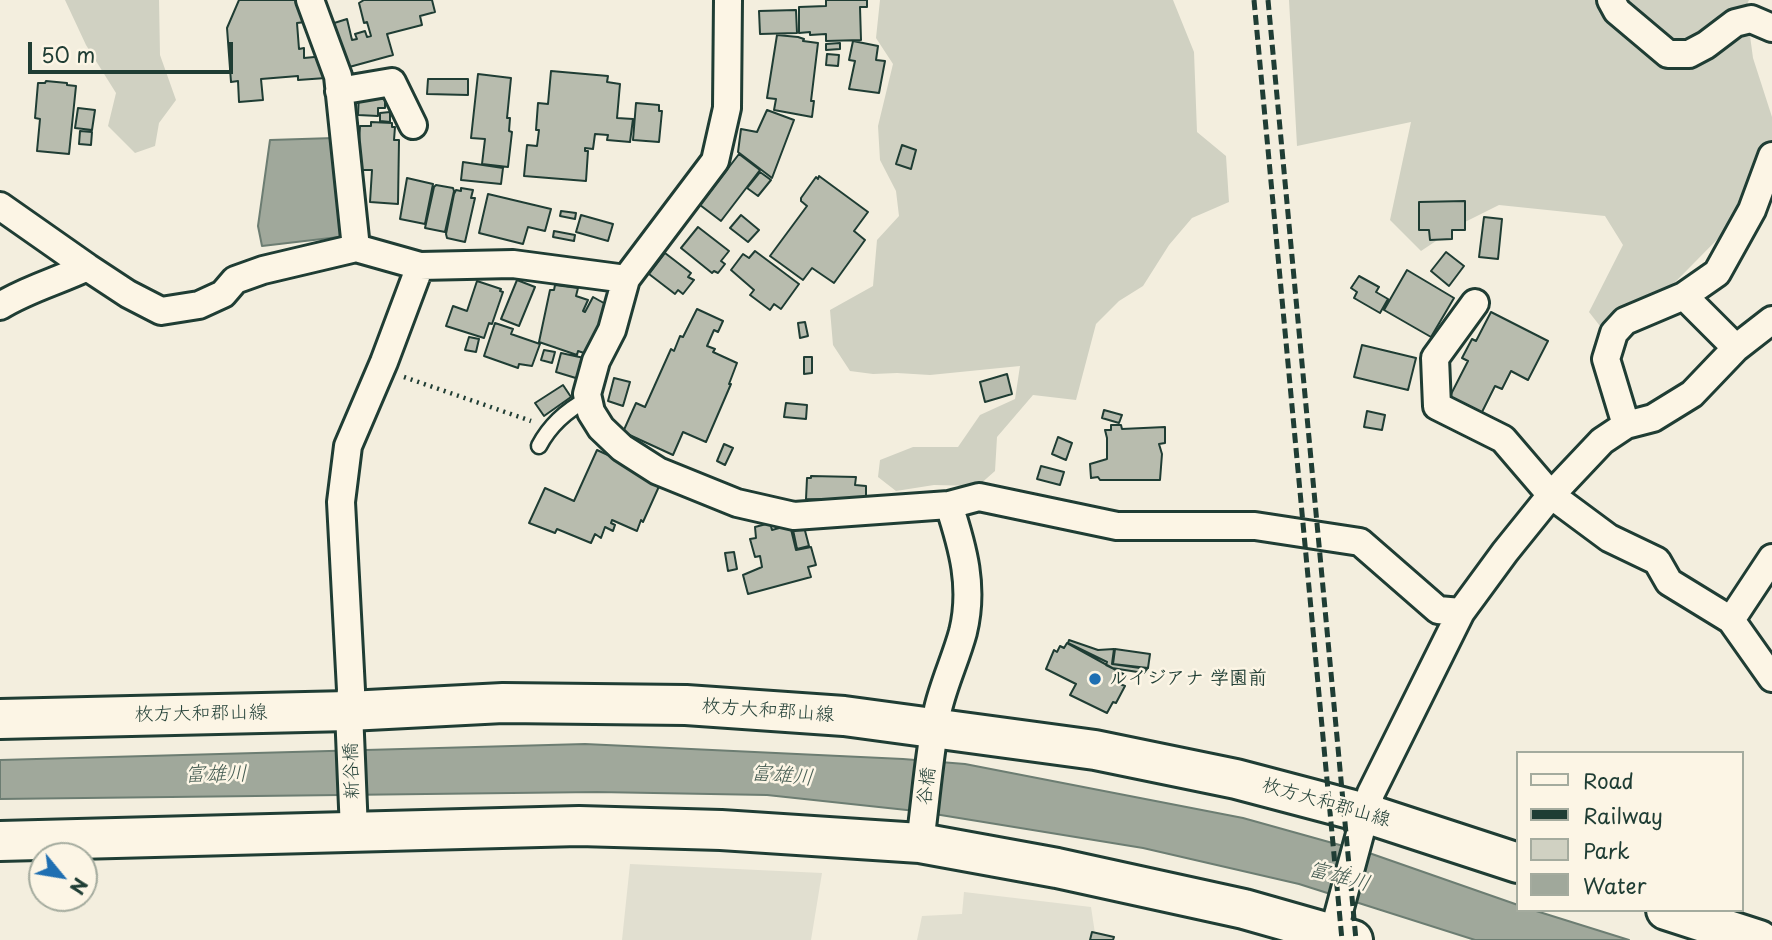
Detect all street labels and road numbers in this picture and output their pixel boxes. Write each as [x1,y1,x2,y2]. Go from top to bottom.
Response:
street label: 枚方大和郡山線 [701,695,835,727]
street label: 枚方大和郡山線 [134,701,268,727]
street label: 新谷橋 [340,742,364,800]
street label: 谷橋 [913,766,941,806]
street label: 枚方大和郡山線 [1259,774,1393,832]

